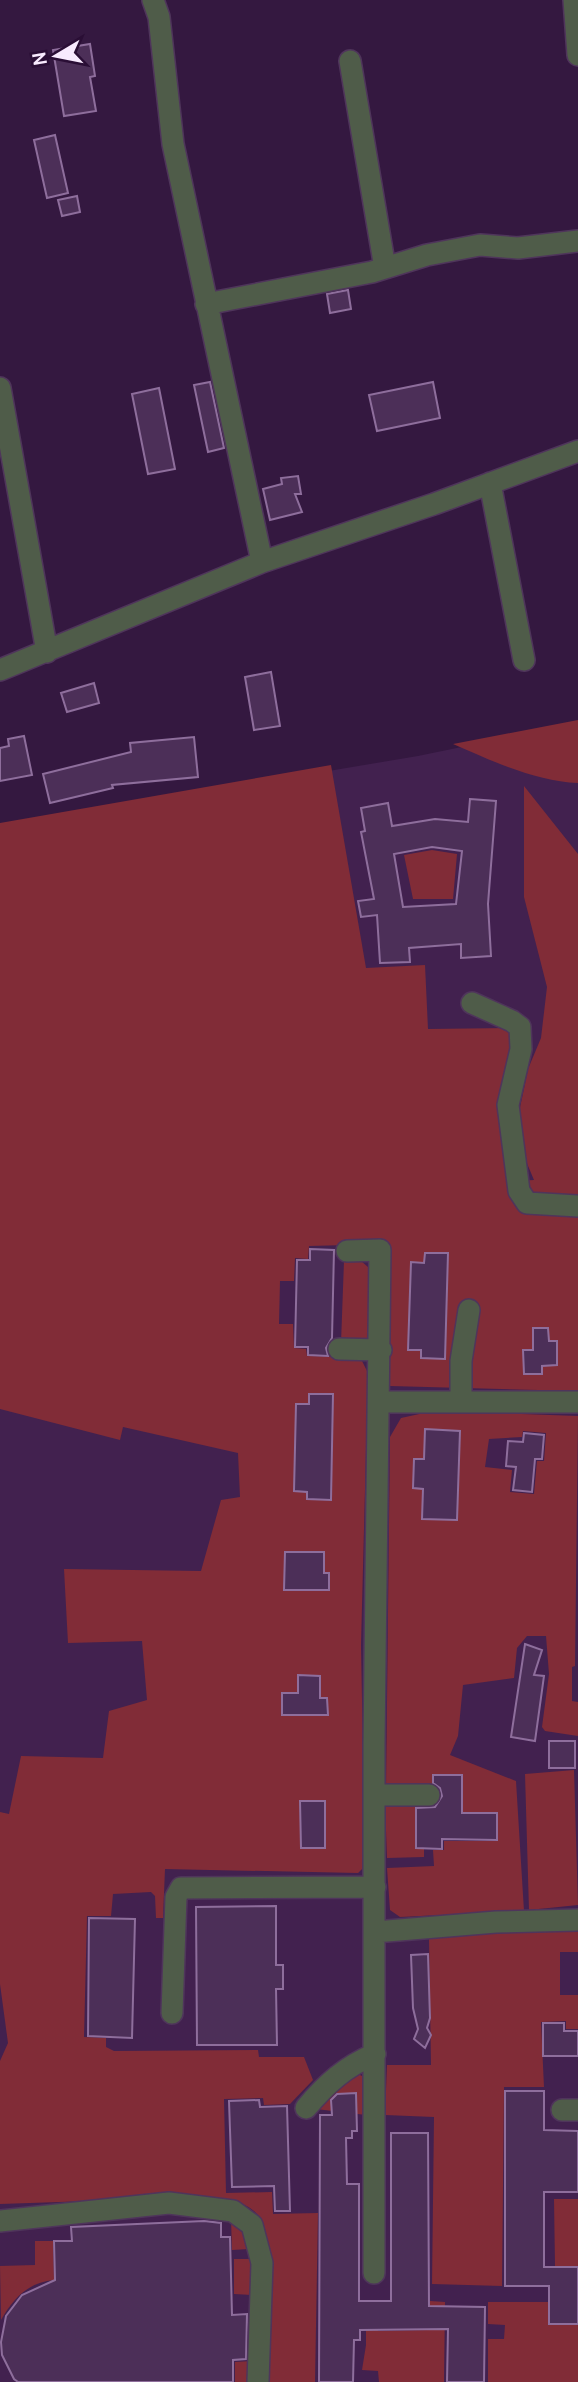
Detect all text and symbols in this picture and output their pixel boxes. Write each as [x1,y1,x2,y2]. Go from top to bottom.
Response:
north arrow [21,21,91,91]
text: N [27,50,52,67]

